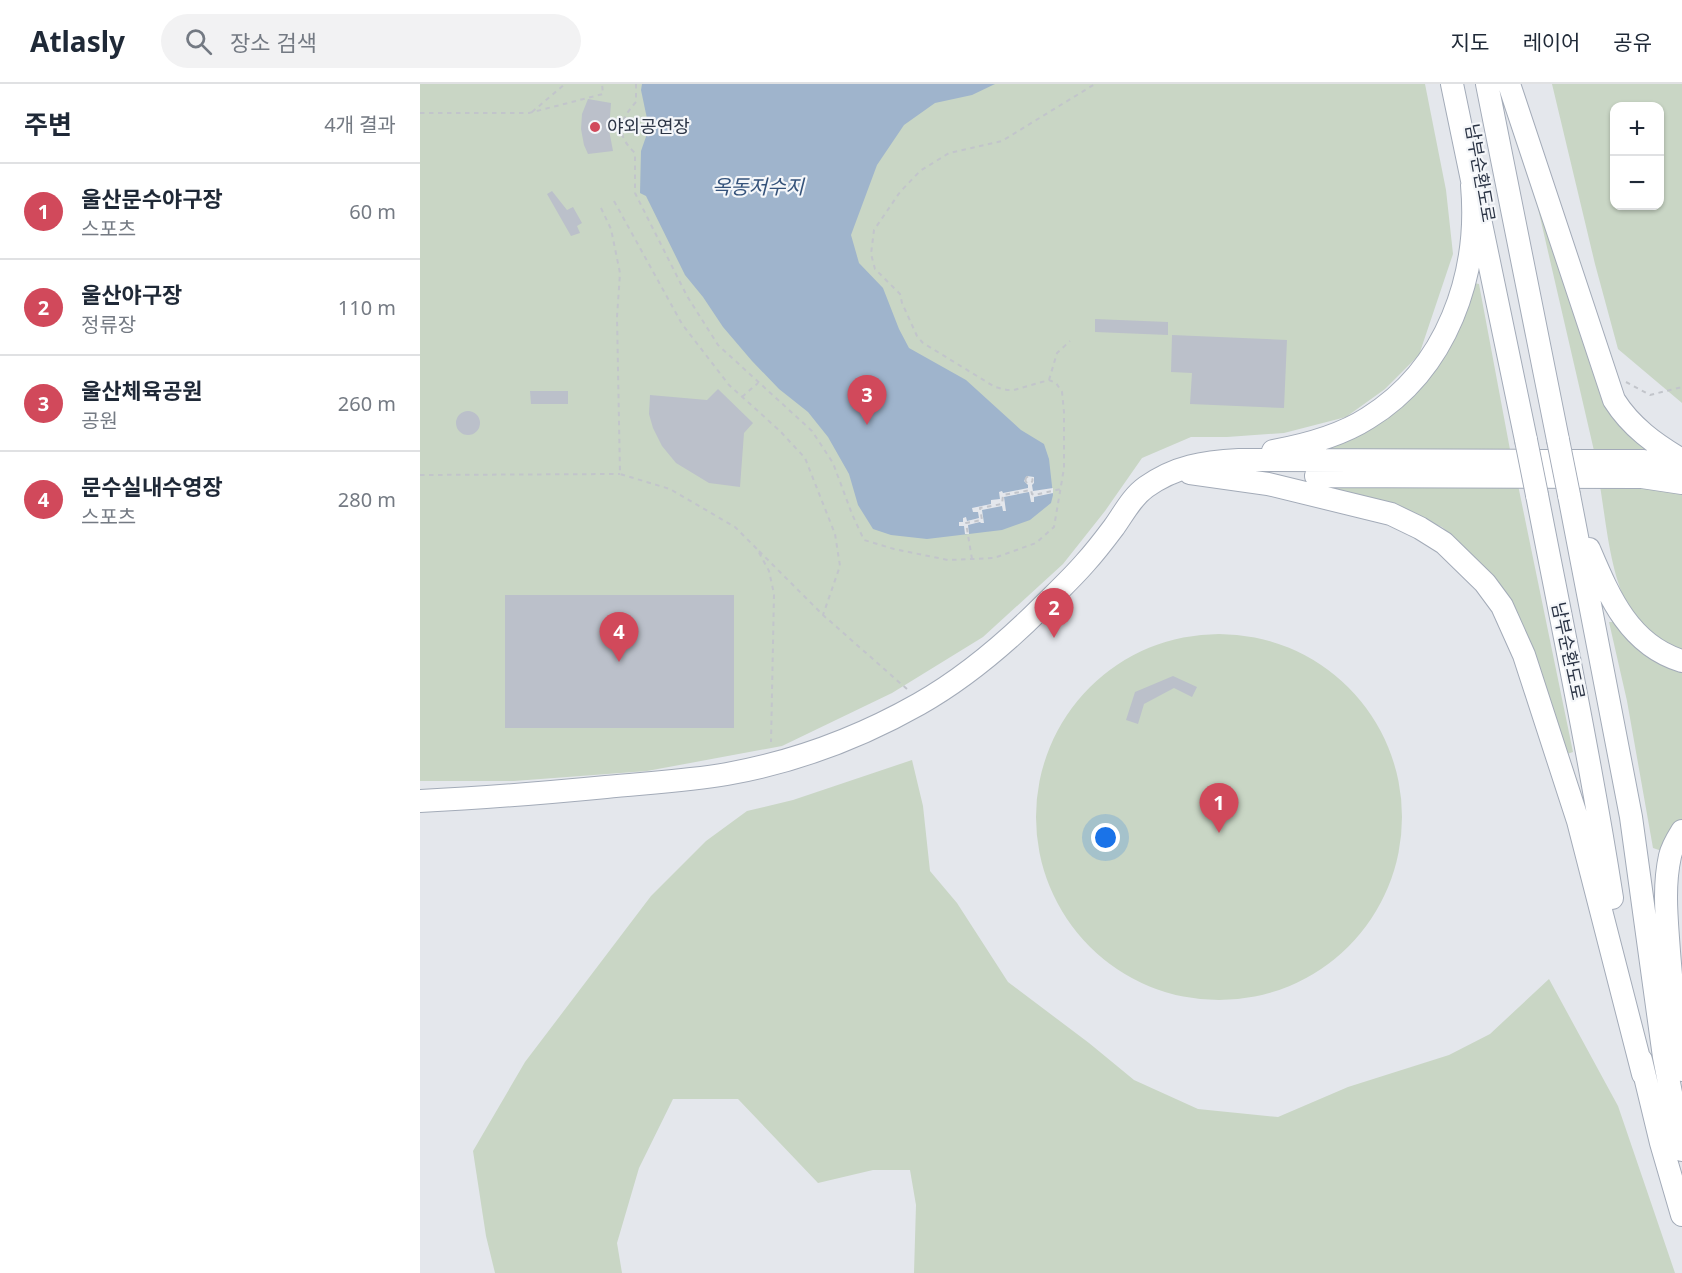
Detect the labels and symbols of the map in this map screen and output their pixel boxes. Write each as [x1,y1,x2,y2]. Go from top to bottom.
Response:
place label: 야외공연장 [607,114,690,138]
marker: 야외공연장 [588,120,602,134]
street label: 남부순환도로 [1461,122,1501,224]
water label: 옥동저수지 [712,173,806,200]
pin: 3 [848,376,886,425]
pin: 2 [1034,588,1074,638]
street label: 남부순환도로 [1547,600,1591,702]
pin: 4 [600,612,638,662]
pin: 1 [1200,784,1238,833]
your location [1091,823,1120,852]

